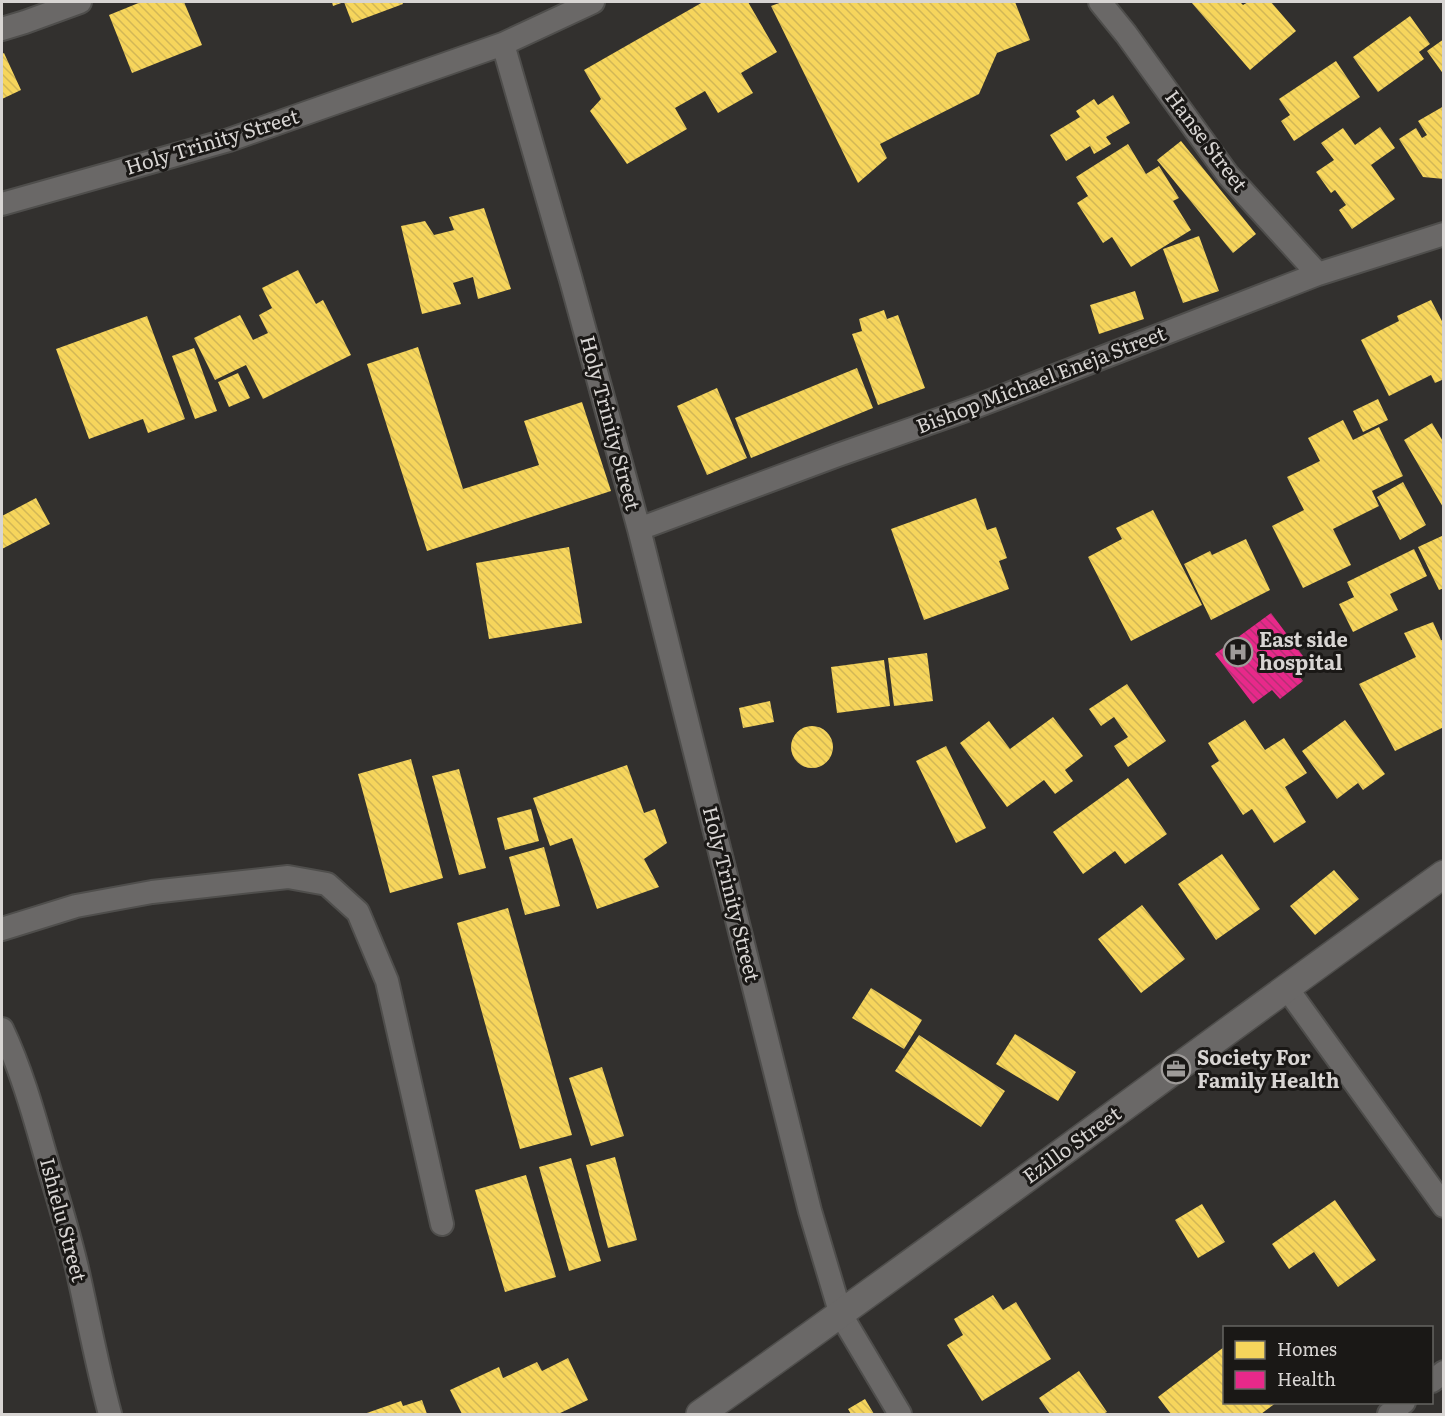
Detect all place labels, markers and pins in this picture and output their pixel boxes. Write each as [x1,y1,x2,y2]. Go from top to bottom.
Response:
place label: East side hospital [1259,623,1348,676]
hospital icon: East side hospital [1222,636,1254,668]
place label: Society For Family Health [1197,1041,1340,1094]
office icon: Society For Family Health [1160,1053,1192,1085]

